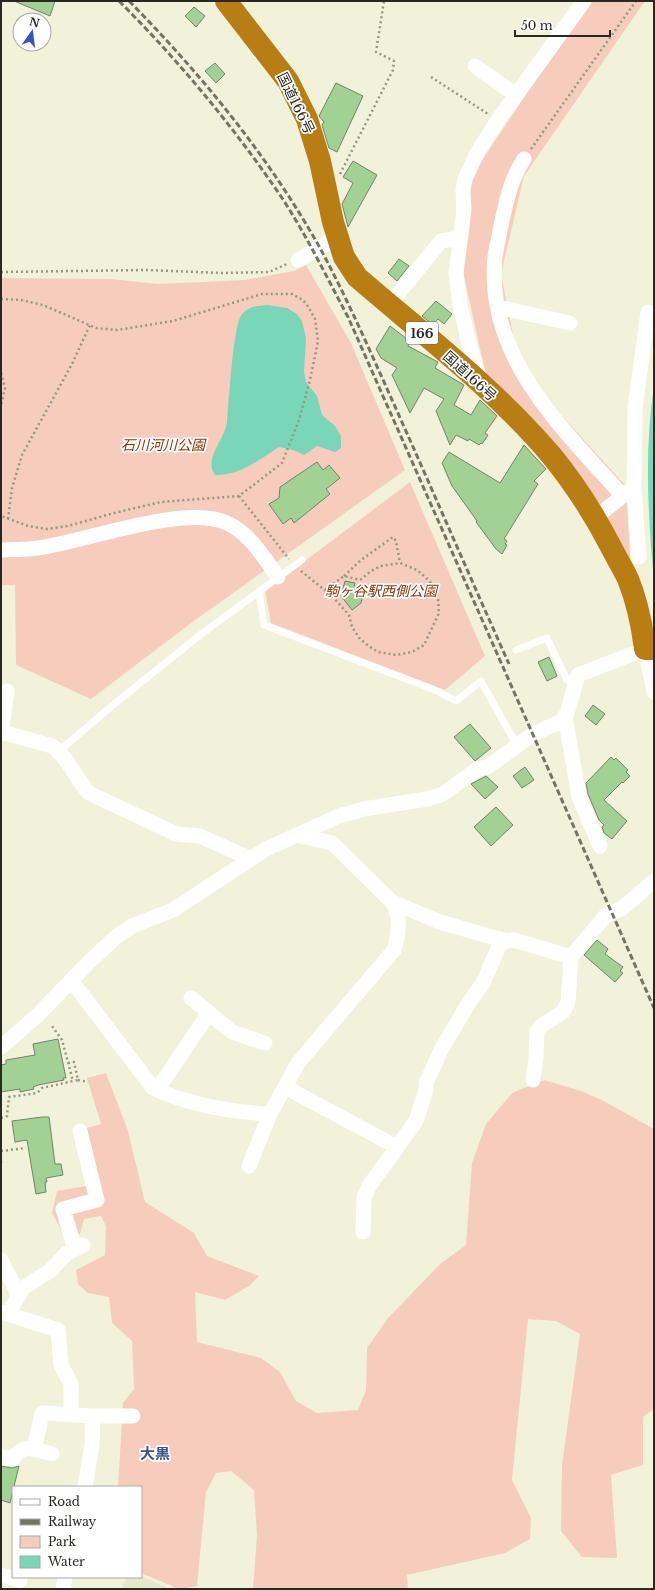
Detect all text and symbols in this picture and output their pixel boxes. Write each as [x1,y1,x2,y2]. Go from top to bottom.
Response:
north arrow [12,12,52,52]
scale bar [515,12,610,38]
text: N [28,14,42,30]
text: 50 m [521,18,553,33]
street label: 国道166号 [273,69,319,137]
road number: 166 [406,322,438,344]
street label: 国道166号 [439,347,501,405]
park label: 石川河川公園 [121,436,207,454]
park label: 駒ヶ谷駅西側公園 [325,582,439,600]
district label: 大黒 [140,1444,170,1463]
legend [12,1486,142,1578]
text: Road [48,1494,80,1509]
text: Railway [48,1514,97,1529]
text: Park [48,1534,76,1549]
text: Water [47,1554,85,1569]

